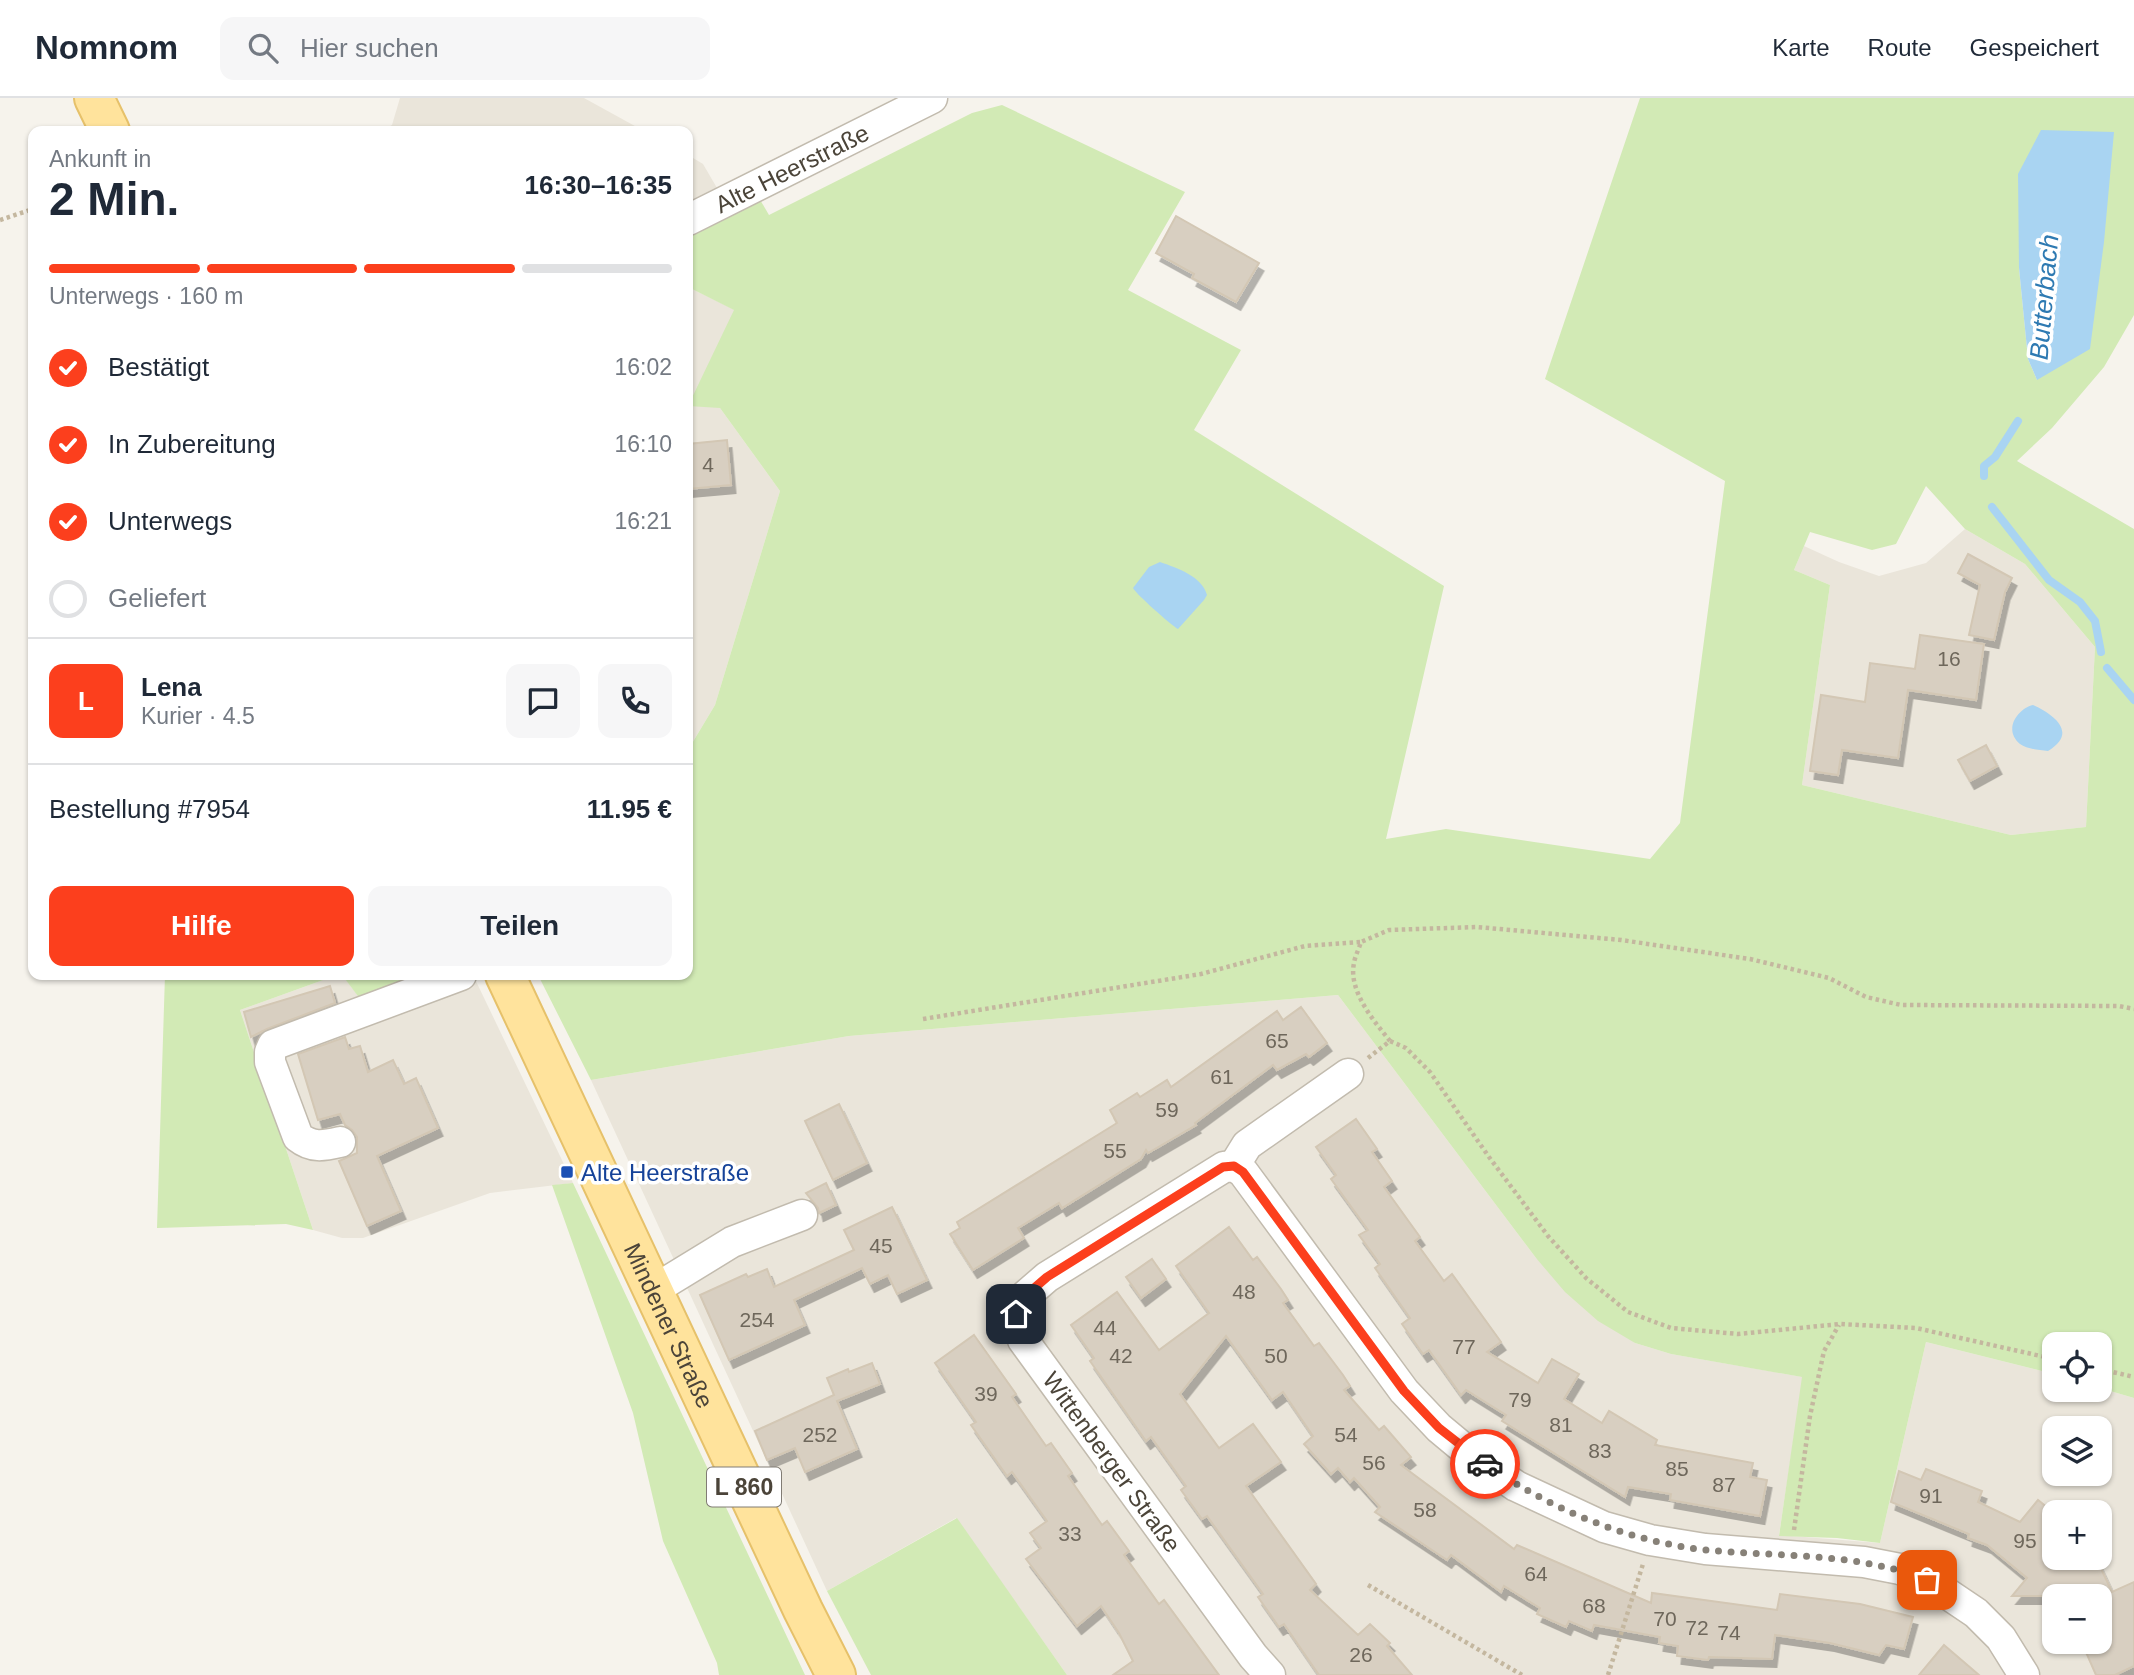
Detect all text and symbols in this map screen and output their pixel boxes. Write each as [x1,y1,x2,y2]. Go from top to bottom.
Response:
search box [220,17,710,80]
text: Nomnom [35,29,178,66]
icon: search [244,29,282,67]
text: Hier suchen [300,33,439,63]
text: Karte [1772,34,1830,61]
text: Route [1868,34,1932,61]
text: Gespeichert [1970,34,2099,61]
street label: Alte Heerstraße [711,118,873,218]
text: Ankunft in [49,146,151,172]
text: 16:30–16:35 [525,170,672,200]
text: 2 Min. [49,173,179,225]
water label: Butterbach [2024,233,2064,361]
text: Unterwegs · 160 m [49,283,243,309]
icon: check [49,349,87,387]
text: Bestätigt [108,352,209,382]
text: 16:02 [614,354,672,380]
icon: check [49,426,87,464]
text: In Zubereitung [108,429,276,459]
text: 16:10 [614,431,672,457]
house number: 4 [702,453,714,476]
icon: check [49,503,87,541]
text: Unterwegs [108,506,232,536]
text: 16:21 [614,508,672,534]
text: Geliefert [108,583,206,613]
house number: 16 [1937,647,1961,670]
button: chat [506,664,580,738]
button: phone [598,664,672,738]
text: Lena [141,672,202,702]
text: L [78,686,94,716]
text: Kurier · 4.5 [141,703,255,729]
text: Bestellung #7954 [49,794,250,824]
text: 11.95 € [587,794,672,824]
button: Hilfe [49,886,354,966]
button: Teilen [368,886,672,966]
house number: 65 [1265,1029,1289,1052]
house number: 61 [1210,1065,1234,1088]
house number: 59 [1155,1098,1179,1121]
house number: 55 [1103,1139,1127,1162]
place label: Alte Heerstraße [581,1159,749,1186]
marker: Alte Heerstraße [559,1164,575,1180]
house number: 45 [869,1234,893,1257]
street label: Mindener Straße [619,1239,720,1412]
house number: 48 [1232,1280,1256,1303]
pin [986,1284,1046,1344]
icon: home [997,1295,1035,1333]
house number: 254 [739,1308,775,1331]
house number: 44 [1093,1316,1117,1339]
map controls [2042,1332,2112,1654]
button: locate [2042,1332,2112,1402]
house number: 77 [1452,1335,1476,1358]
house number: 42 [1109,1344,1133,1367]
house number: 50 [1264,1344,1288,1367]
street label: Wittenberger Straße [1038,1367,1186,1557]
house number: 39 [974,1382,998,1405]
house number: 79 [1508,1388,1532,1411]
house number: 81 [1549,1413,1573,1436]
button: layers [2042,1416,2112,1486]
house number: 252 [802,1423,838,1446]
house number: 54 [1334,1423,1358,1446]
courier [1450,1429,1520,1499]
house number: 83 [1588,1439,1612,1462]
icon: car [1466,1445,1504,1483]
house number: 56 [1362,1451,1386,1474]
house number: 85 [1665,1457,1689,1480]
road number: L 860 [707,1468,781,1506]
house number: 87 [1712,1473,1736,1496]
house number: 91 [1919,1484,1943,1507]
house number: 58 [1413,1498,1437,1521]
button: + [2042,1500,2112,1570]
house number: 33 [1058,1522,1082,1545]
house number: 95 [2013,1529,2037,1552]
pin [1897,1550,1957,1610]
icon: bag [1908,1561,1946,1599]
house number: 64 [1524,1562,1548,1585]
button: − [2042,1584,2112,1654]
house number: 68 [1582,1594,1606,1617]
house number: 70 [1653,1607,1677,1630]
house number: 72 [1685,1616,1709,1639]
house number: 74 [1717,1621,1741,1644]
house number: 26 [1349,1643,1373,1666]

